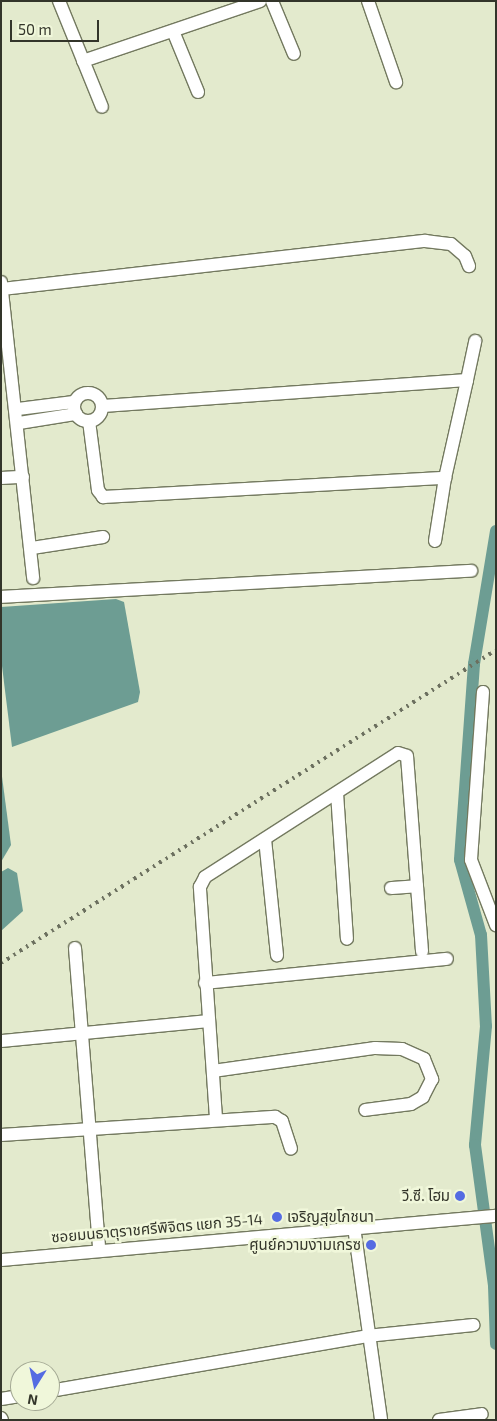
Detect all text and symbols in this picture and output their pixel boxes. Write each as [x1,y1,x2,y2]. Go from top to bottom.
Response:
scale bar [12,10,101,42]
text: 50 m [18,20,52,38]
place label: วี.ซี. โฮม [402,1187,450,1205]
marker: วี.ซี. โฮม [454,1190,466,1202]
place label: เจริญสุขโภชนา [287,1208,374,1226]
street label: ซอยมนธาตุราชศรีพิจิตร แยก 35-14 [51,1210,263,1246]
marker: เจริญสุขโภชนา [271,1211,283,1223]
place label: ศูนย์ความงามเกรซ [249,1236,361,1254]
marker: ศูนย์ความงามเกรซ [365,1239,377,1251]
north arrow [10,1361,60,1411]
text: N [26,1391,39,1410]

